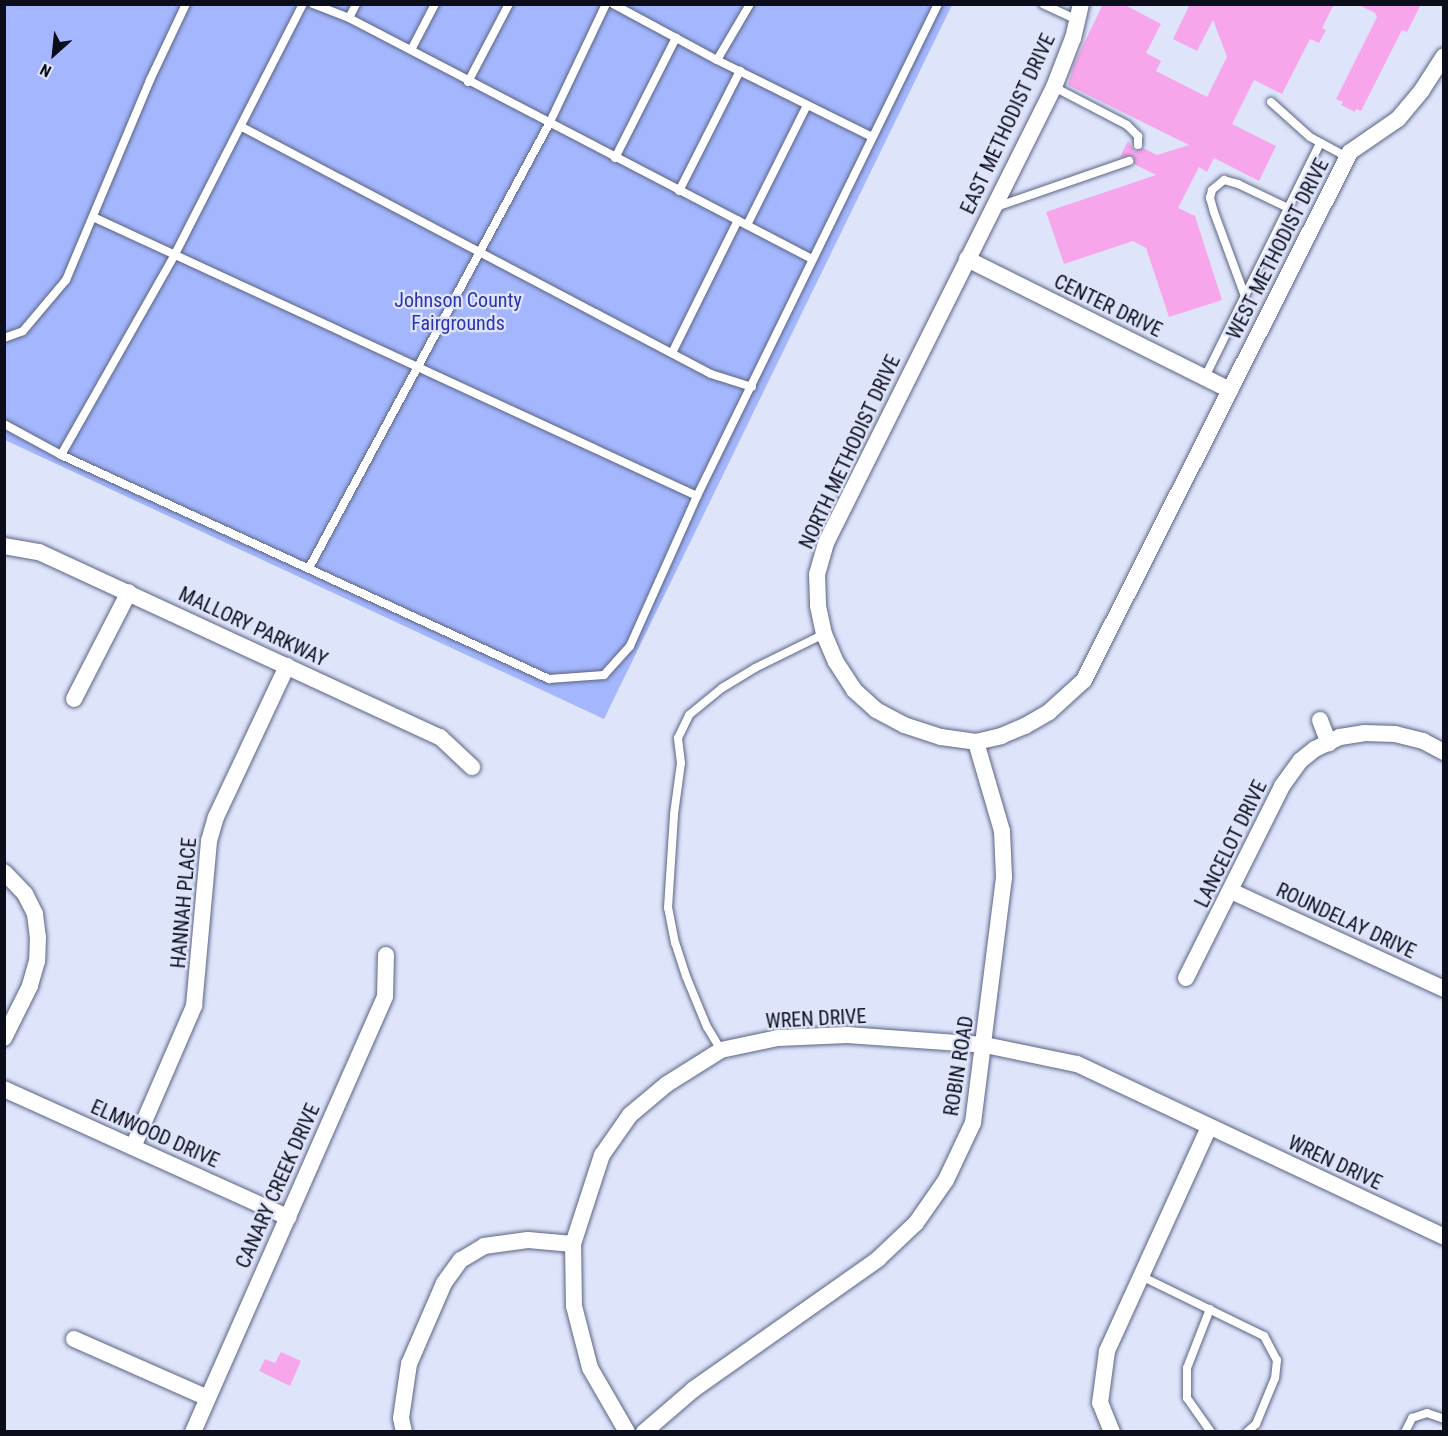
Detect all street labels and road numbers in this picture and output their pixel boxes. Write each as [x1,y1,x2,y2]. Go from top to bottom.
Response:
street label: EAST METHODIST DRIVE [956,30,1060,218]
street label: WEST METHODIST DRIVE [1222,154,1334,344]
street label: CENTER DRIVE [1050,270,1166,342]
street label: NORTH METHODIST DRIVE [794,351,906,553]
street label: MALLORY PARKWAY [175,582,331,672]
street label: LANCELOT DRIVE [1190,776,1272,912]
street label: HANNAH PLACE [166,837,202,969]
street label: ROUNDELAY DRIVE [1272,878,1420,964]
street label: WREN DRIVE [765,1004,867,1034]
street label: ROBIN ROAD [939,1014,979,1118]
street label: ELMWOOD DRIVE [87,1095,223,1173]
street label: CANARY CREEK DRIVE [231,1100,325,1272]
street label: WREN DRIVE [1284,1131,1386,1195]

